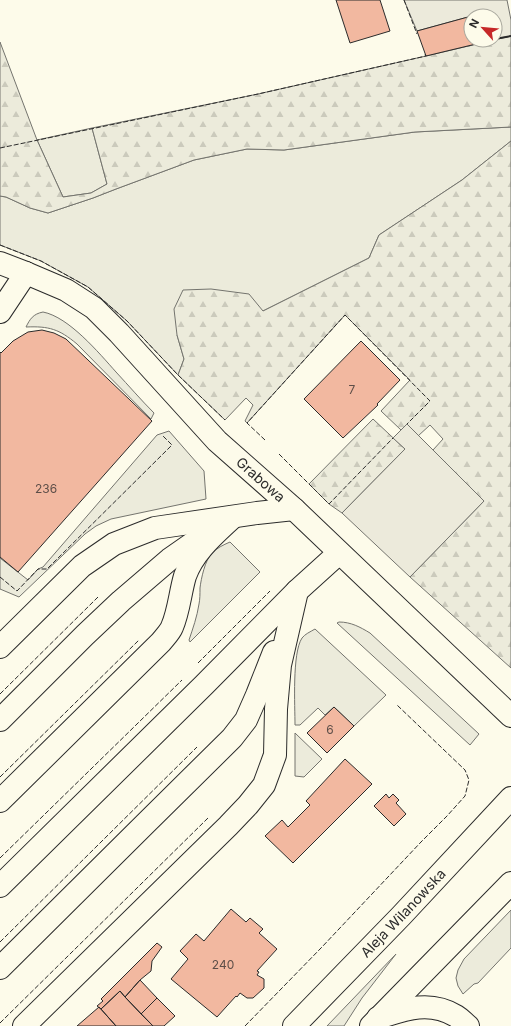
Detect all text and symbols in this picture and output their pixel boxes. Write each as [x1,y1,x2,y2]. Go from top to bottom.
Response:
north arrow [463,8,503,48]
text: N [466,17,482,30]
house number: 7 [349,382,356,397]
street label: Grabowa [233,453,289,505]
house number: 236 [35,481,57,496]
house number: 6 [326,722,334,737]
street label: Aleja Wilanowska [357,865,449,961]
house number: 240 [212,957,234,972]

